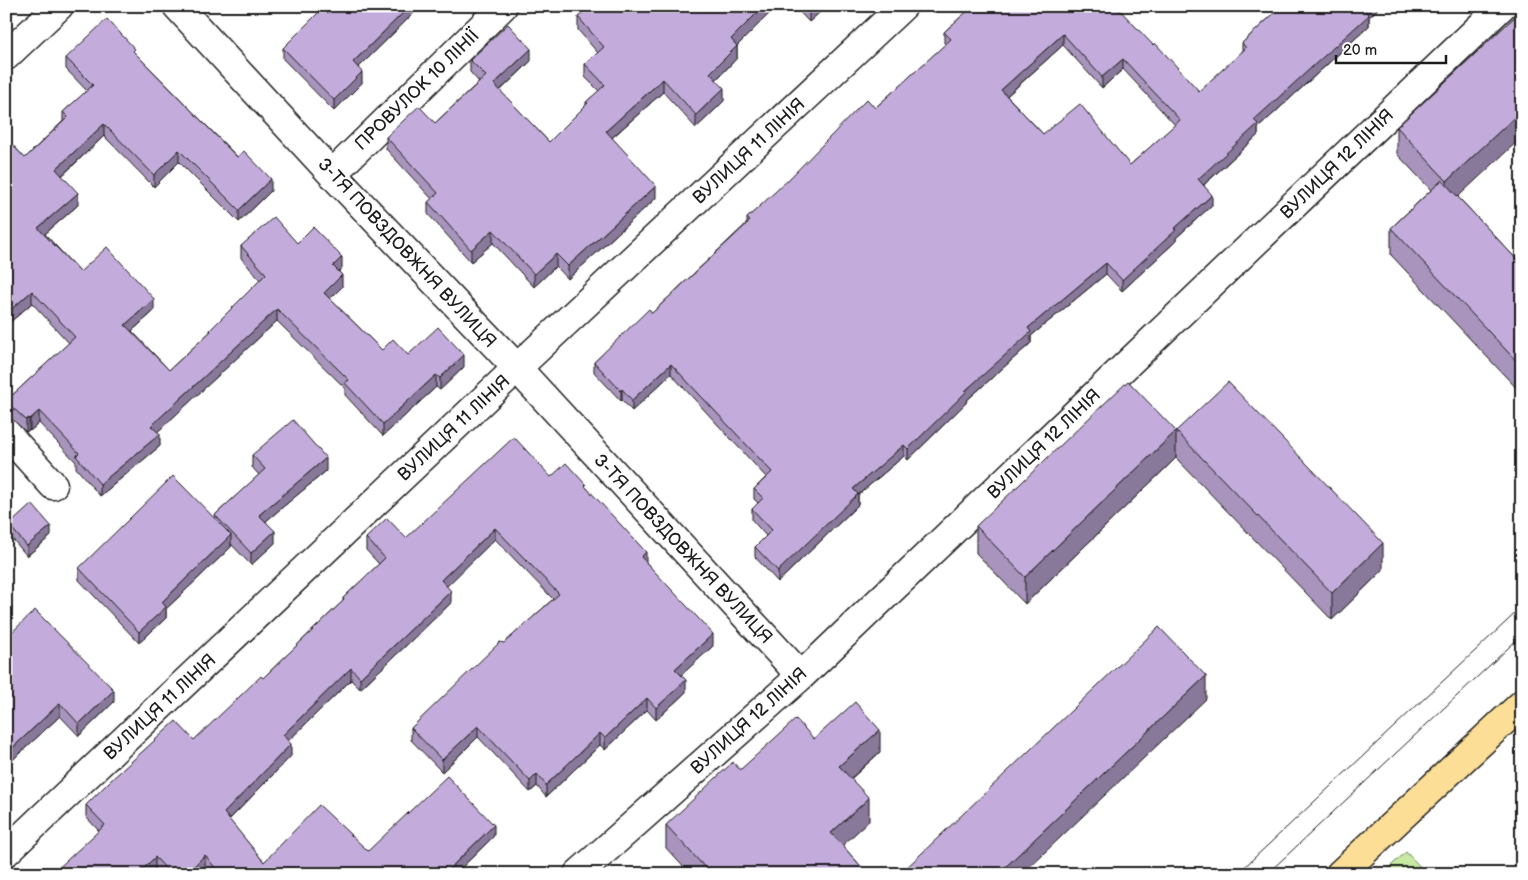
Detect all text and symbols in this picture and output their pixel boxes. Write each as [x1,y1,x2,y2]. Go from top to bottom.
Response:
street label: ПРОВУЛОК 10 ЛІНІЇ [350,24,484,155]
scale bar [1336,32,1446,64]
text: 20 m [1343,41,1377,60]
street label: ВУЛИЦЯ 11 ЛІНІЯ [689,94,809,208]
street label: ВУЛИЦЯ 12 ЛІНІЯ [1276,105,1398,223]
street label: 3-ТЯ ПОВЗДОВЖНЯ ВУЛИЦЯ [313,154,501,352]
street label: ВУЛИЦЯ 11 ЛІНІЯ [394,371,514,485]
street label: ВУЛИЦЯ 12 ЛІНІЯ [983,385,1105,503]
street label: 3-ТЯ ПОВЗДОВЖНЯ ВУЛИЦЯ [589,450,777,648]
street label: ВУЛИЦЯ 11 ЛІНІЯ [100,650,220,764]
street label: ВУЛИЦЯ 12 ЛІНІЯ [687,663,811,779]

